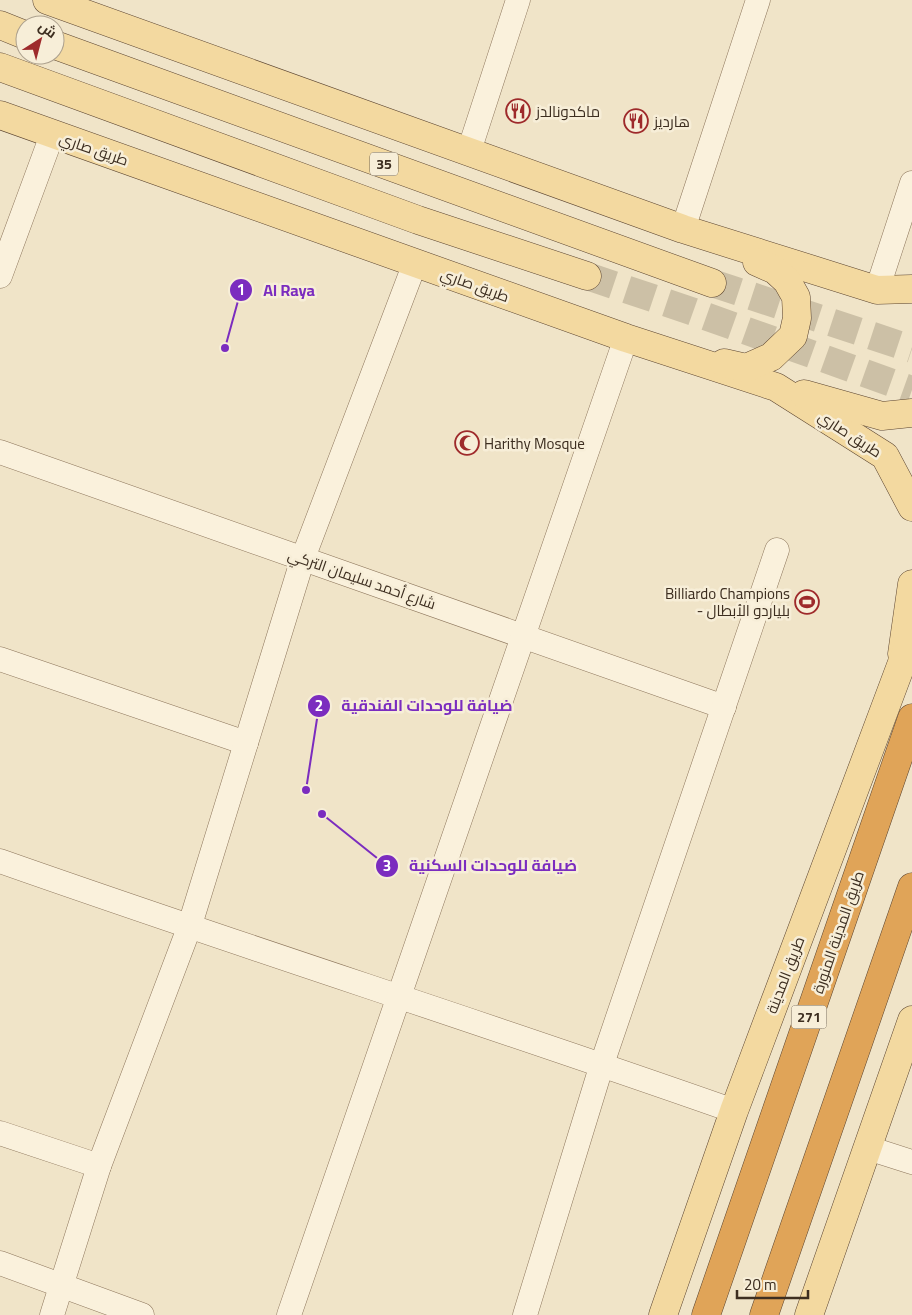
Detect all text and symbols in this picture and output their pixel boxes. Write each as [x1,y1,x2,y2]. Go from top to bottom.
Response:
text: ش [33,14,63,45]
north arrow [15,15,65,65]
place label: ماكدونالدز [535,97,600,126]
restaurant icon: ماكدونالدز [505,98,531,124]
place label: هارديز [653,107,690,136]
restaurant icon: هارديز [623,108,649,134]
street label: طريق صاري [55,124,133,174]
road number: 35 [370,152,398,175]
street label: طريق صاري [436,259,514,311]
callout: Al Raya [228,274,325,305]
text: 1 [237,275,245,304]
text: Al Raya [263,275,316,305]
street label: طريق صاري [812,402,888,466]
place label: Harithy Mosque [484,429,585,458]
mosque icon: Harithy Mosque [454,430,480,456]
street label: شارع أحمد سليمان التركي [284,540,440,618]
place label: Billiardo Champions - بلياردو الأبطال [665,579,790,625]
sports icon: Billiardo Champions - بلياردو الأبطال [794,589,820,615]
callout: ضيافة للوحدات الفندقية [307,690,523,721]
text: ضيافة للوحدات الفندقية [341,690,513,720]
text: 2 [315,691,323,720]
callout: ضيافة للوحدات السكنية [374,850,587,881]
text: ضيافة للوحدات السكنية [409,850,577,880]
text: 3 [383,851,391,880]
street label: طريق المدينة المنورة [803,867,873,997]
street label: طريق المدينة [757,932,813,1018]
road number: 271 [792,1006,826,1028]
scale bar [737,1268,808,1300]
text: 20 m [744,1270,777,1299]

